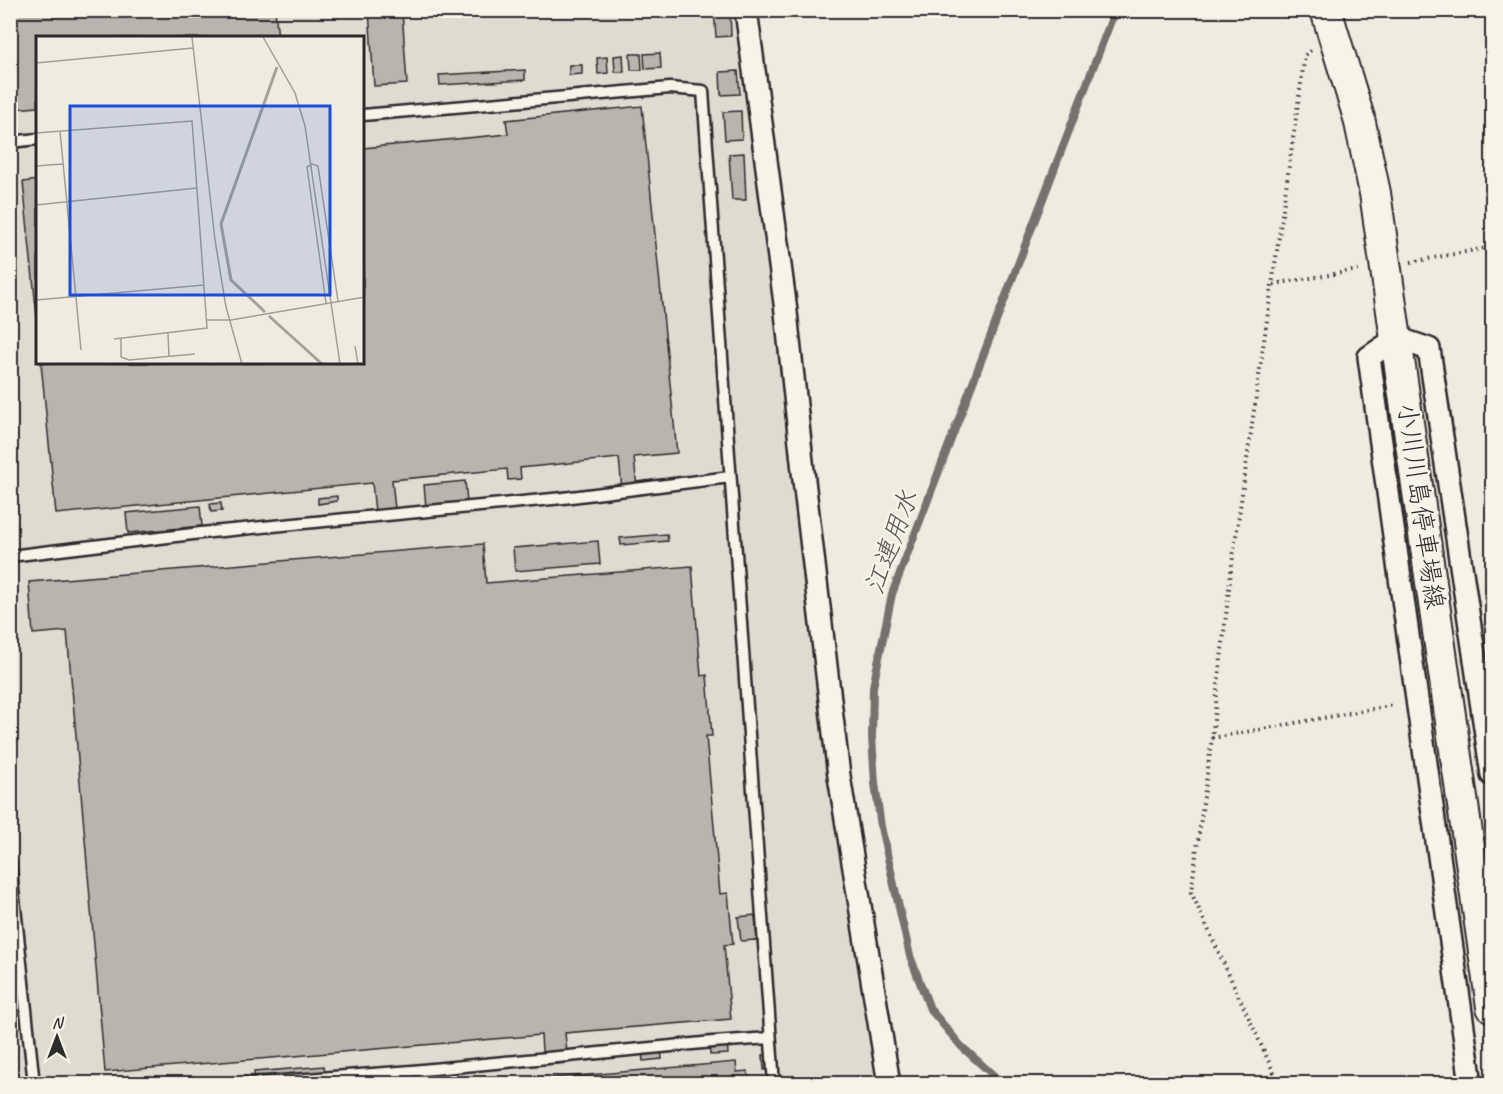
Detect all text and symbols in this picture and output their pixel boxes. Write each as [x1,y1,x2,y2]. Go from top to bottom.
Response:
inset map [36,36,364,364]
street label: 小川川島停車場線 [1390,401,1452,611]
water label: 江連用水 [857,485,925,599]
north arrow [27,1007,87,1067]
text: N [52,1013,65,1033]

